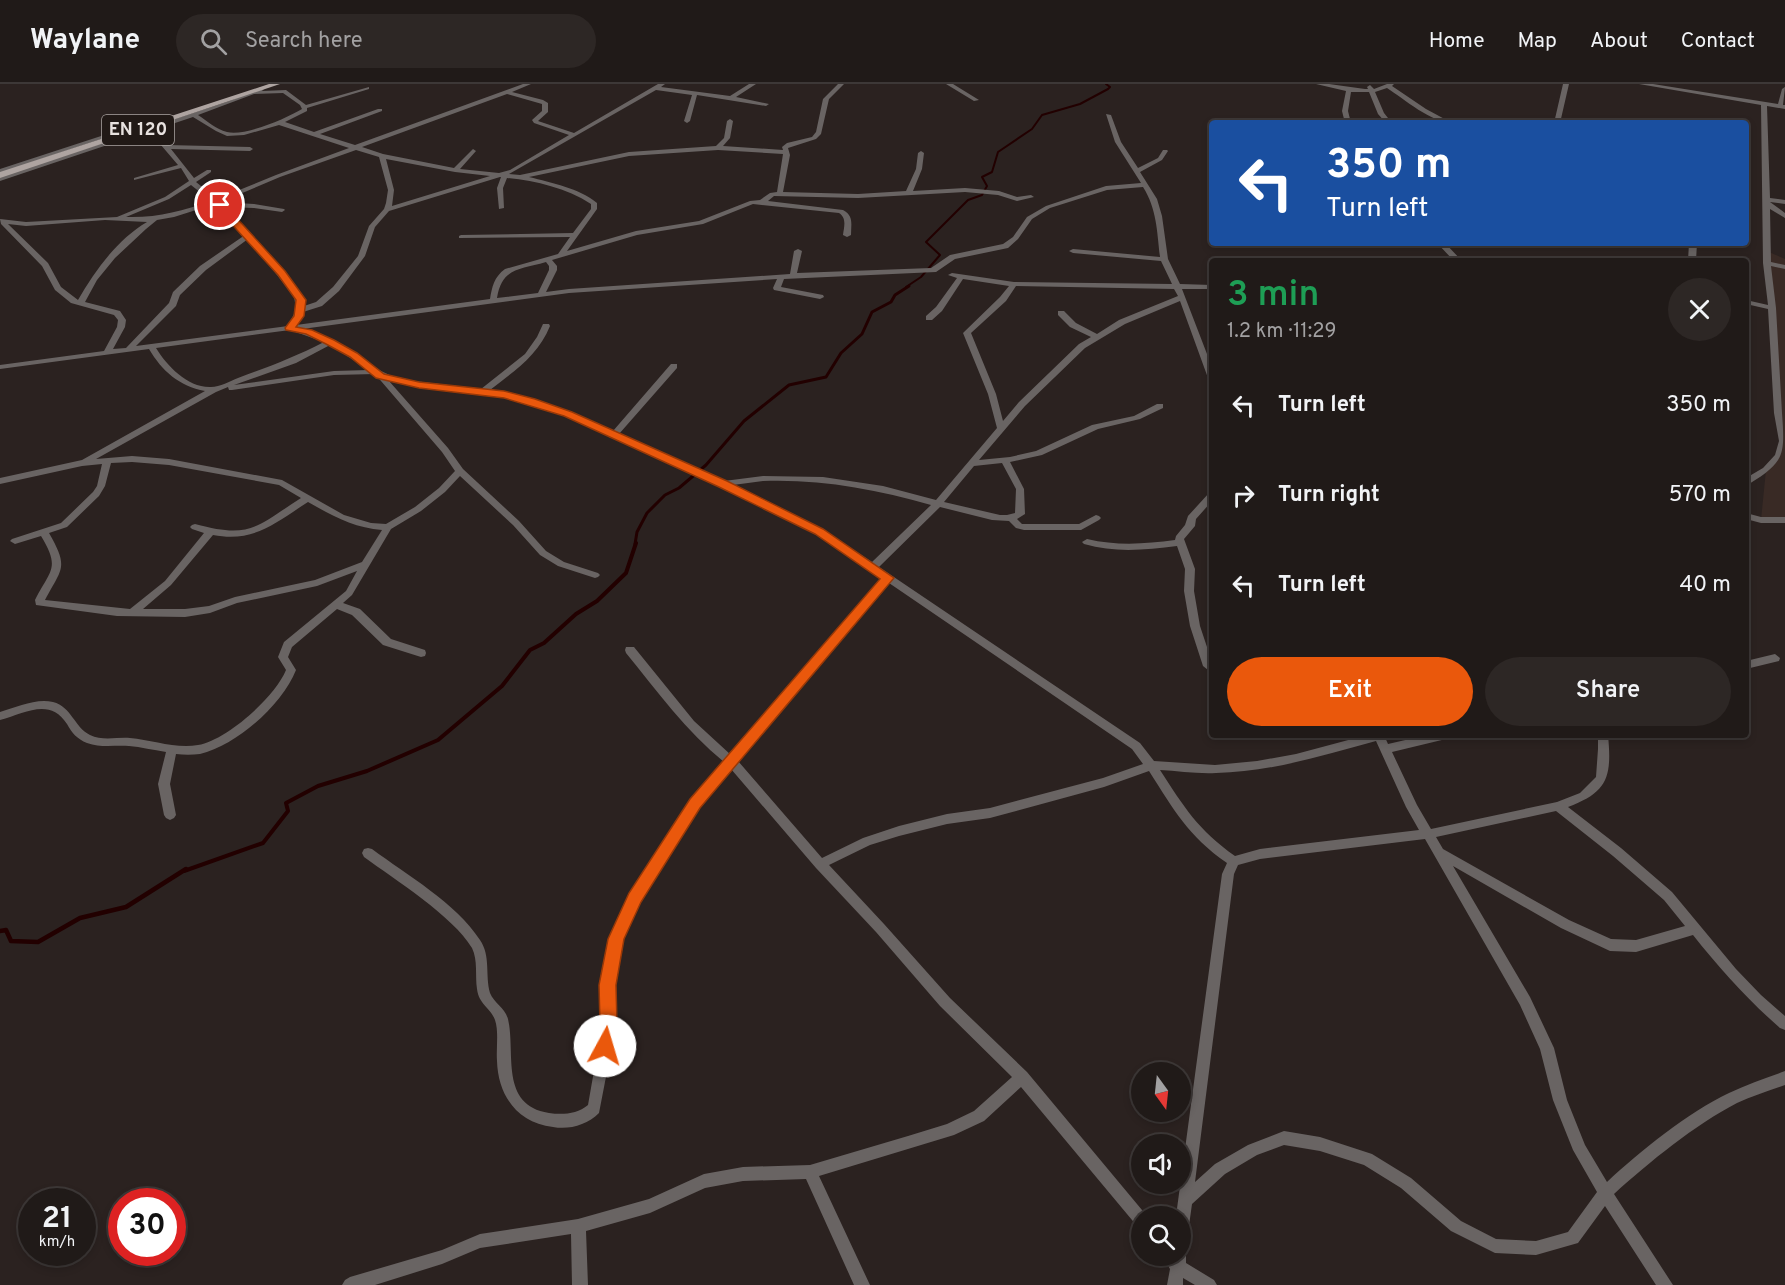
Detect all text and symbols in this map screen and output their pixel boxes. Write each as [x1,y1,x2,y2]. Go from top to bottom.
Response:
search box [176,14,596,68]
text: Waylane [30,23,140,59]
icon: search [197,25,230,58]
text: Search here [245,28,363,55]
text: Home [1429,28,1485,55]
text: Map [1518,28,1557,55]
text: About [1590,28,1648,55]
text: Contact [1681,28,1755,55]
road number: EN 120 [102,115,174,145]
text: 350 m [1326,140,1452,193]
icon: left [1227,144,1305,222]
pin [194,179,245,230]
icon: arrive [203,188,236,221]
text: Turn left [1326,192,1428,226]
text: 3 min [1227,273,1319,319]
button: close [1668,278,1731,341]
text: 1.2 km · 11:29 [1227,319,1336,345]
icon: left [1227,389,1260,422]
text: Turn left [1278,392,1366,419]
text: 350 m [1666,392,1731,419]
icon: right [1227,479,1260,512]
text: Turn right [1278,482,1380,509]
text: 570 m [1669,482,1731,509]
icon: left [1227,569,1260,602]
text: Turn left [1278,572,1366,599]
text: 40 m [1679,572,1731,599]
button: Exit [1227,657,1473,726]
button: Share [1485,657,1731,726]
position arrow [573,1014,637,1078]
north arrow [1131,1062,1191,1122]
map controls [1131,1062,1191,1266]
button: sound [1131,1134,1191,1194]
speed limit sign: 30 [108,1188,186,1266]
text: 21 [42,1201,72,1238]
button: search [1131,1206,1191,1266]
text: km/h [39,1233,75,1252]

